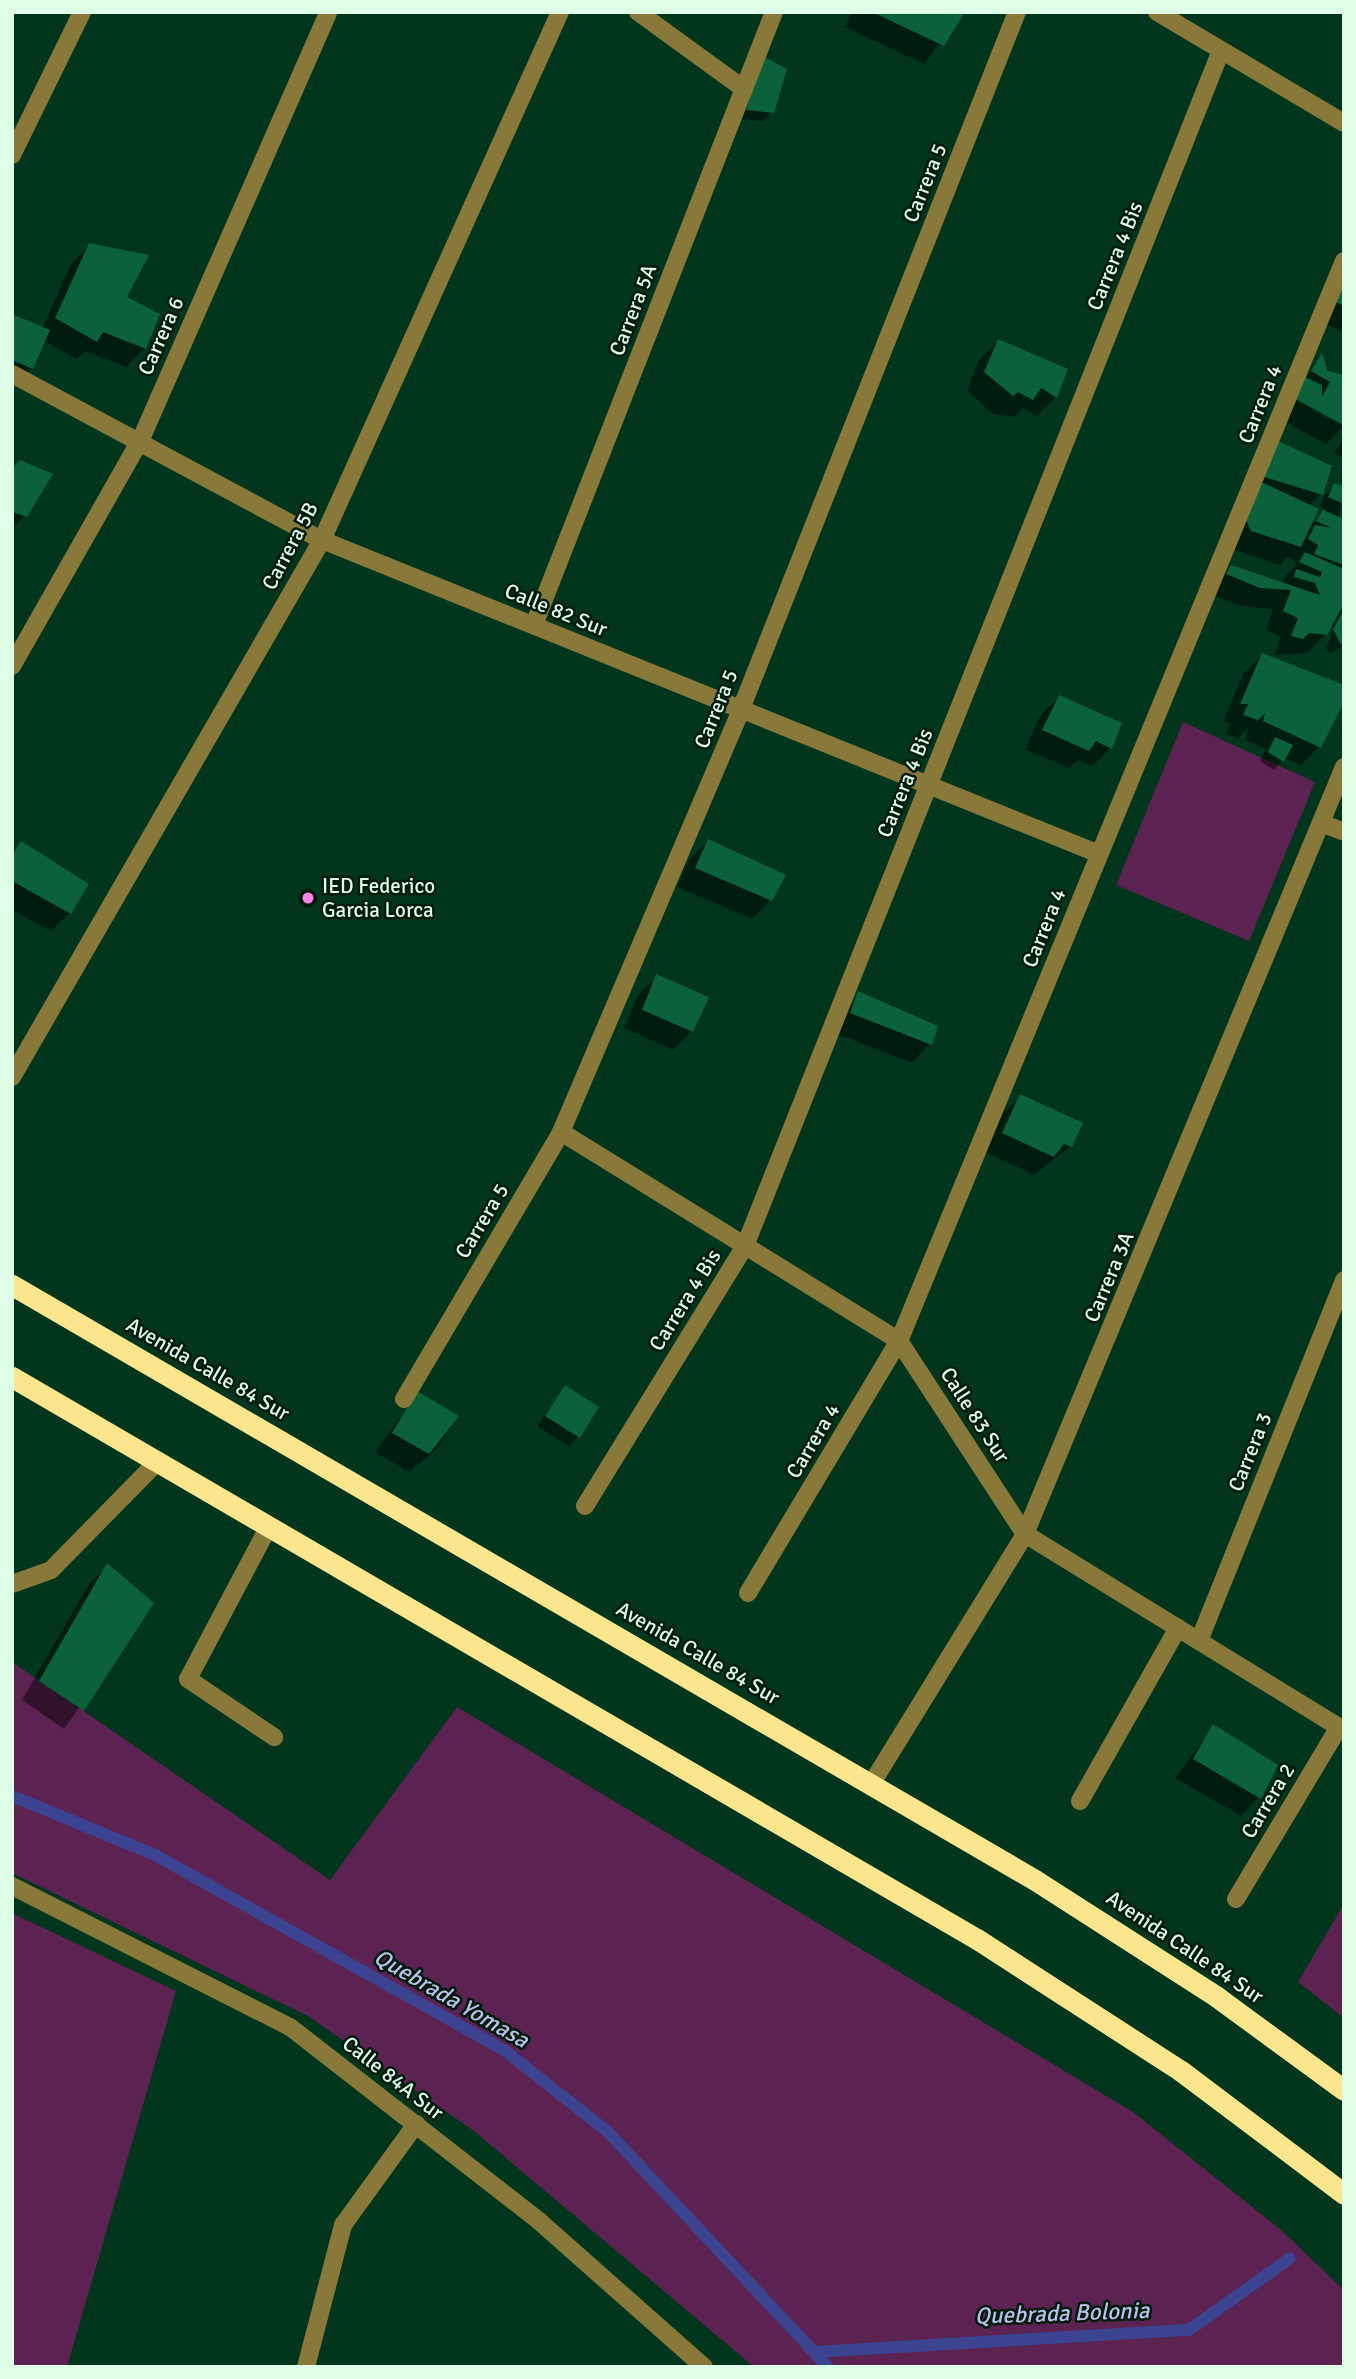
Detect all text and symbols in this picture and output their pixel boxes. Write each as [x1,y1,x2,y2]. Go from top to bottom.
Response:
street label: Carrera 5 [898,140,952,226]
street label: Carrera 4 Bis [1082,198,1148,314]
street label: Carrera 5A [604,261,662,359]
street label: Carrera 6 [133,293,189,379]
street label: Carrera 4 [1233,361,1287,447]
street label: Carrera 5B [256,498,324,594]
street label: Calle 82 Sur [501,578,611,642]
street label: Carrera 5 [689,666,743,752]
street label: Carrera 4 Bis [872,725,938,841]
place label: IED Federico Garcia Lorca [322,873,435,923]
street label: Carrera 4 [1017,885,1071,971]
marker: IED Federico Garcia Lorca [300,890,316,906]
street label: Carrera 5 [450,1179,514,1263]
street label: Carrera 3A [1079,1228,1139,1326]
street label: Carrera 4 Bis [644,1245,726,1355]
street label: Avenida Calle 84 Sur [122,1312,294,1426]
street label: Calle 83 Sur [935,1363,1015,1467]
street label: Carrera 4 [781,1399,845,1483]
street label: Carrera 3 [1223,1409,1277,1495]
street label: Avenida Calle 84 Sur [612,1596,784,1710]
street label: Carrera 2 [1236,1759,1300,1843]
street label: Avenida Calle 84 Sur [1102,1885,1268,2009]
water label: Quebrada Yomasa [369,1944,533,2054]
street label: Calle 84A Sur [337,2031,449,2125]
water label: Quebrada Bolonia [974,2297,1150,2331]

